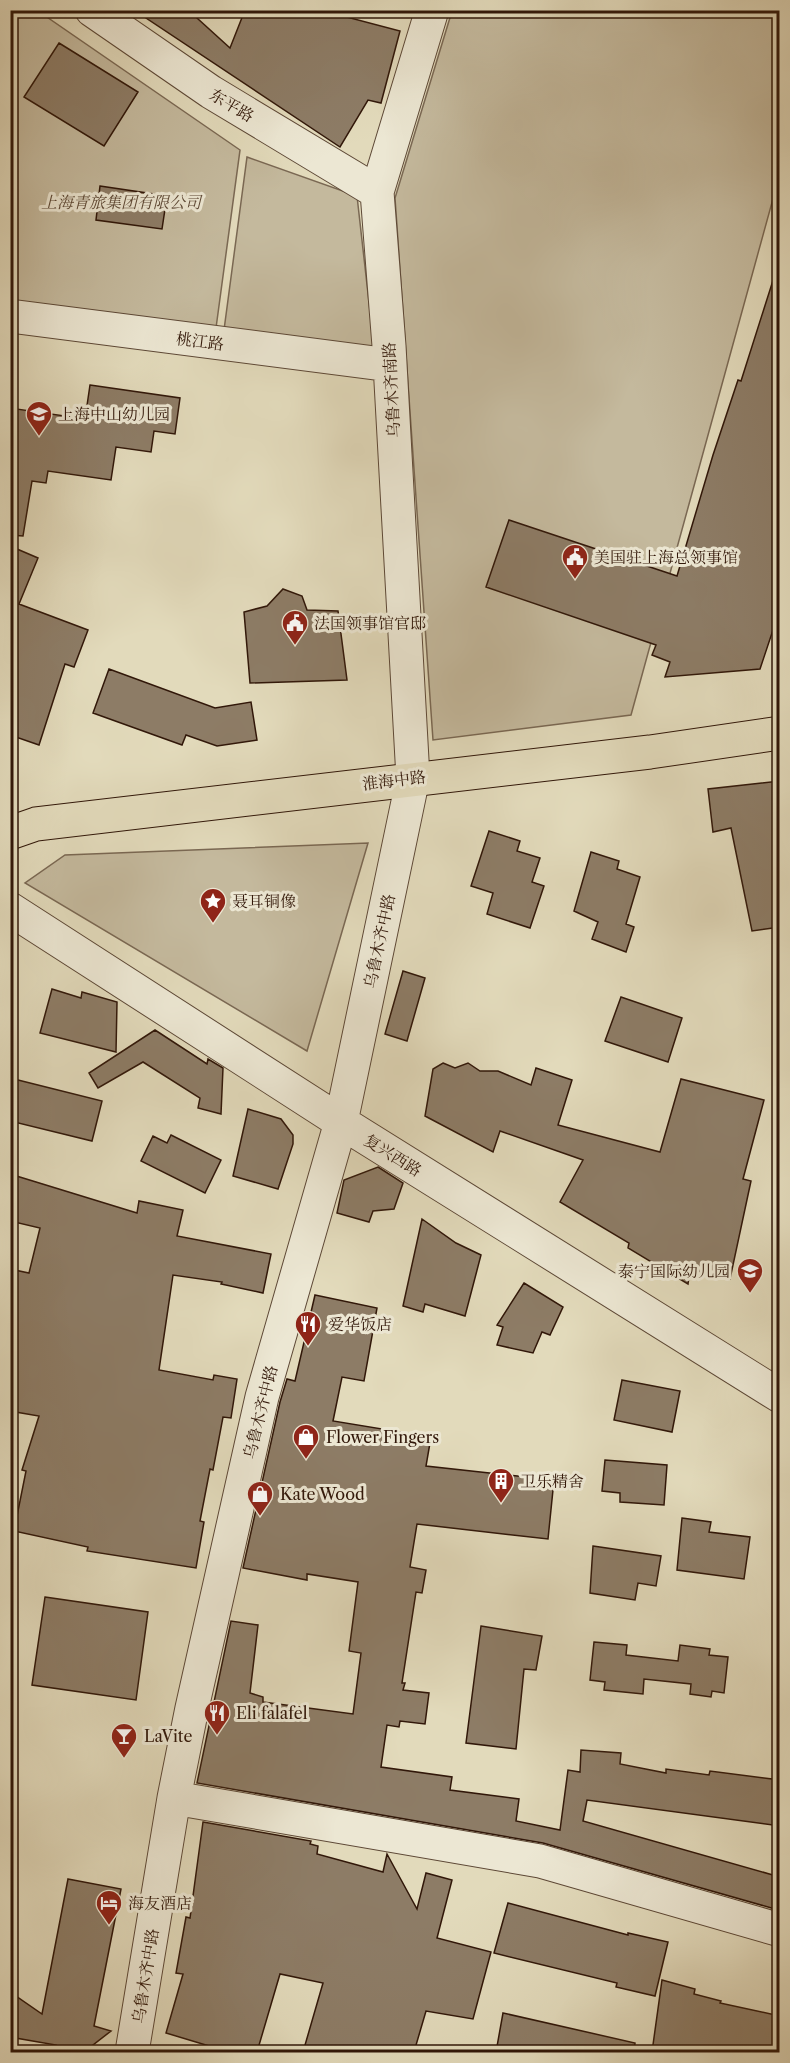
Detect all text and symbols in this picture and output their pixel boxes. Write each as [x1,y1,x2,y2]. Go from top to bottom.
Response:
street label: 东平路 [206,84,258,126]
park label: 上海青旅集团有限公司 [41,192,203,212]
street label: 桃江路 [175,328,225,354]
street label: 乌鲁木齐南路 [379,342,403,438]
school or university icon: 上海中山幼儿园 [24,399,54,437]
place label: 上海中山幼儿园 [58,404,170,424]
public building icon: 美国驻上海总领事馆 [560,542,590,580]
place label: 美国驻上海总领事馆 [594,547,738,567]
public building icon: 法国领事馆官邸 [280,608,310,646]
place label: 法国领事馆官邸 [314,613,426,633]
street label: 淮海中路 [361,766,427,794]
place icon: 聂耳铜像 [198,886,228,924]
place label: 聂耳铜像 [232,891,296,911]
street label: 乌鲁木齐中路 [359,892,399,990]
street label: 复兴西路 [361,1130,425,1180]
school or university icon: 泰宁国际幼儿园 [735,1256,765,1294]
place label: 泰宁国际幼儿园 [618,1261,730,1281]
restaurant icon: 爱华饭店 [293,1309,323,1347]
place label: 爱华饭店 [328,1314,392,1334]
street label: 乌鲁木齐中路 [239,1363,281,1461]
shop icon: Flower Fingers [291,1422,321,1460]
place label: Flower Fingers [326,1427,439,1447]
building icon: 卫乐精舍 [486,1466,516,1504]
place label: 卫乐精舍 [520,1471,584,1491]
shop icon: Kate Wood [245,1479,275,1517]
place label: Kate Wood [280,1484,365,1504]
restaurant icon: Eli falafel [202,1698,232,1736]
place label: Eli falafel [236,1703,308,1723]
bar icon: LaVite [109,1721,139,1759]
place label: LaVite [144,1726,192,1746]
hotel icon: 海友酒店 [94,1888,124,1926]
place label: 海友酒店 [128,1893,192,1913]
street label: 乌鲁木齐中路 [128,1927,162,2025]

